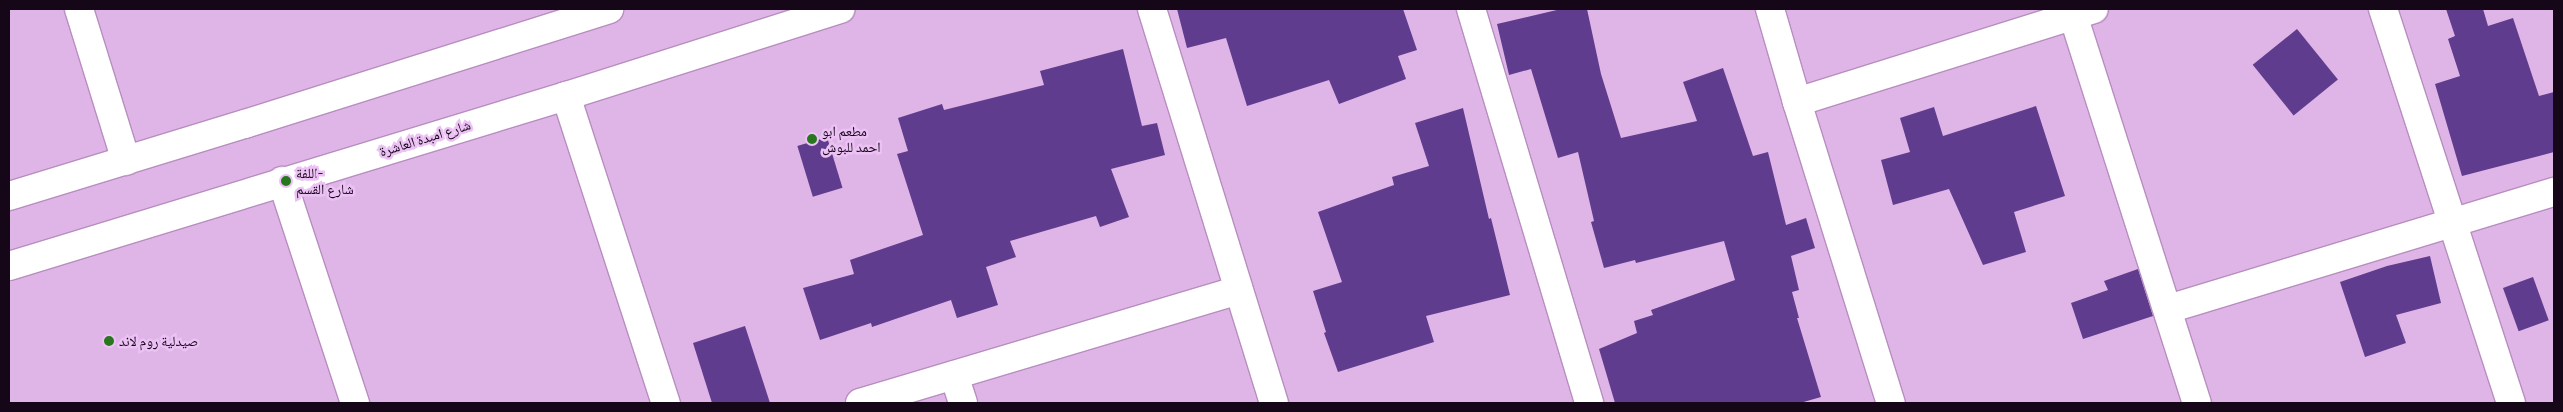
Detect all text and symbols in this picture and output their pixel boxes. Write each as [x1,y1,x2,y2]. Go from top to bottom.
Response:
street label: شارع امبدة العاشرة [377,116,473,160]
place label: مطعم ابو احمد للبوش [822,123,881,156]
marker: مطعم ابو احمد للبوش [806,133,818,145]
place label: اللفة- شارع القسم [296,165,354,198]
marker: اللفة- شارع القسم [280,175,292,187]
place label: صيدلية روم لاند [119,333,198,349]
marker: صيدلية روم لاند [103,335,115,347]

